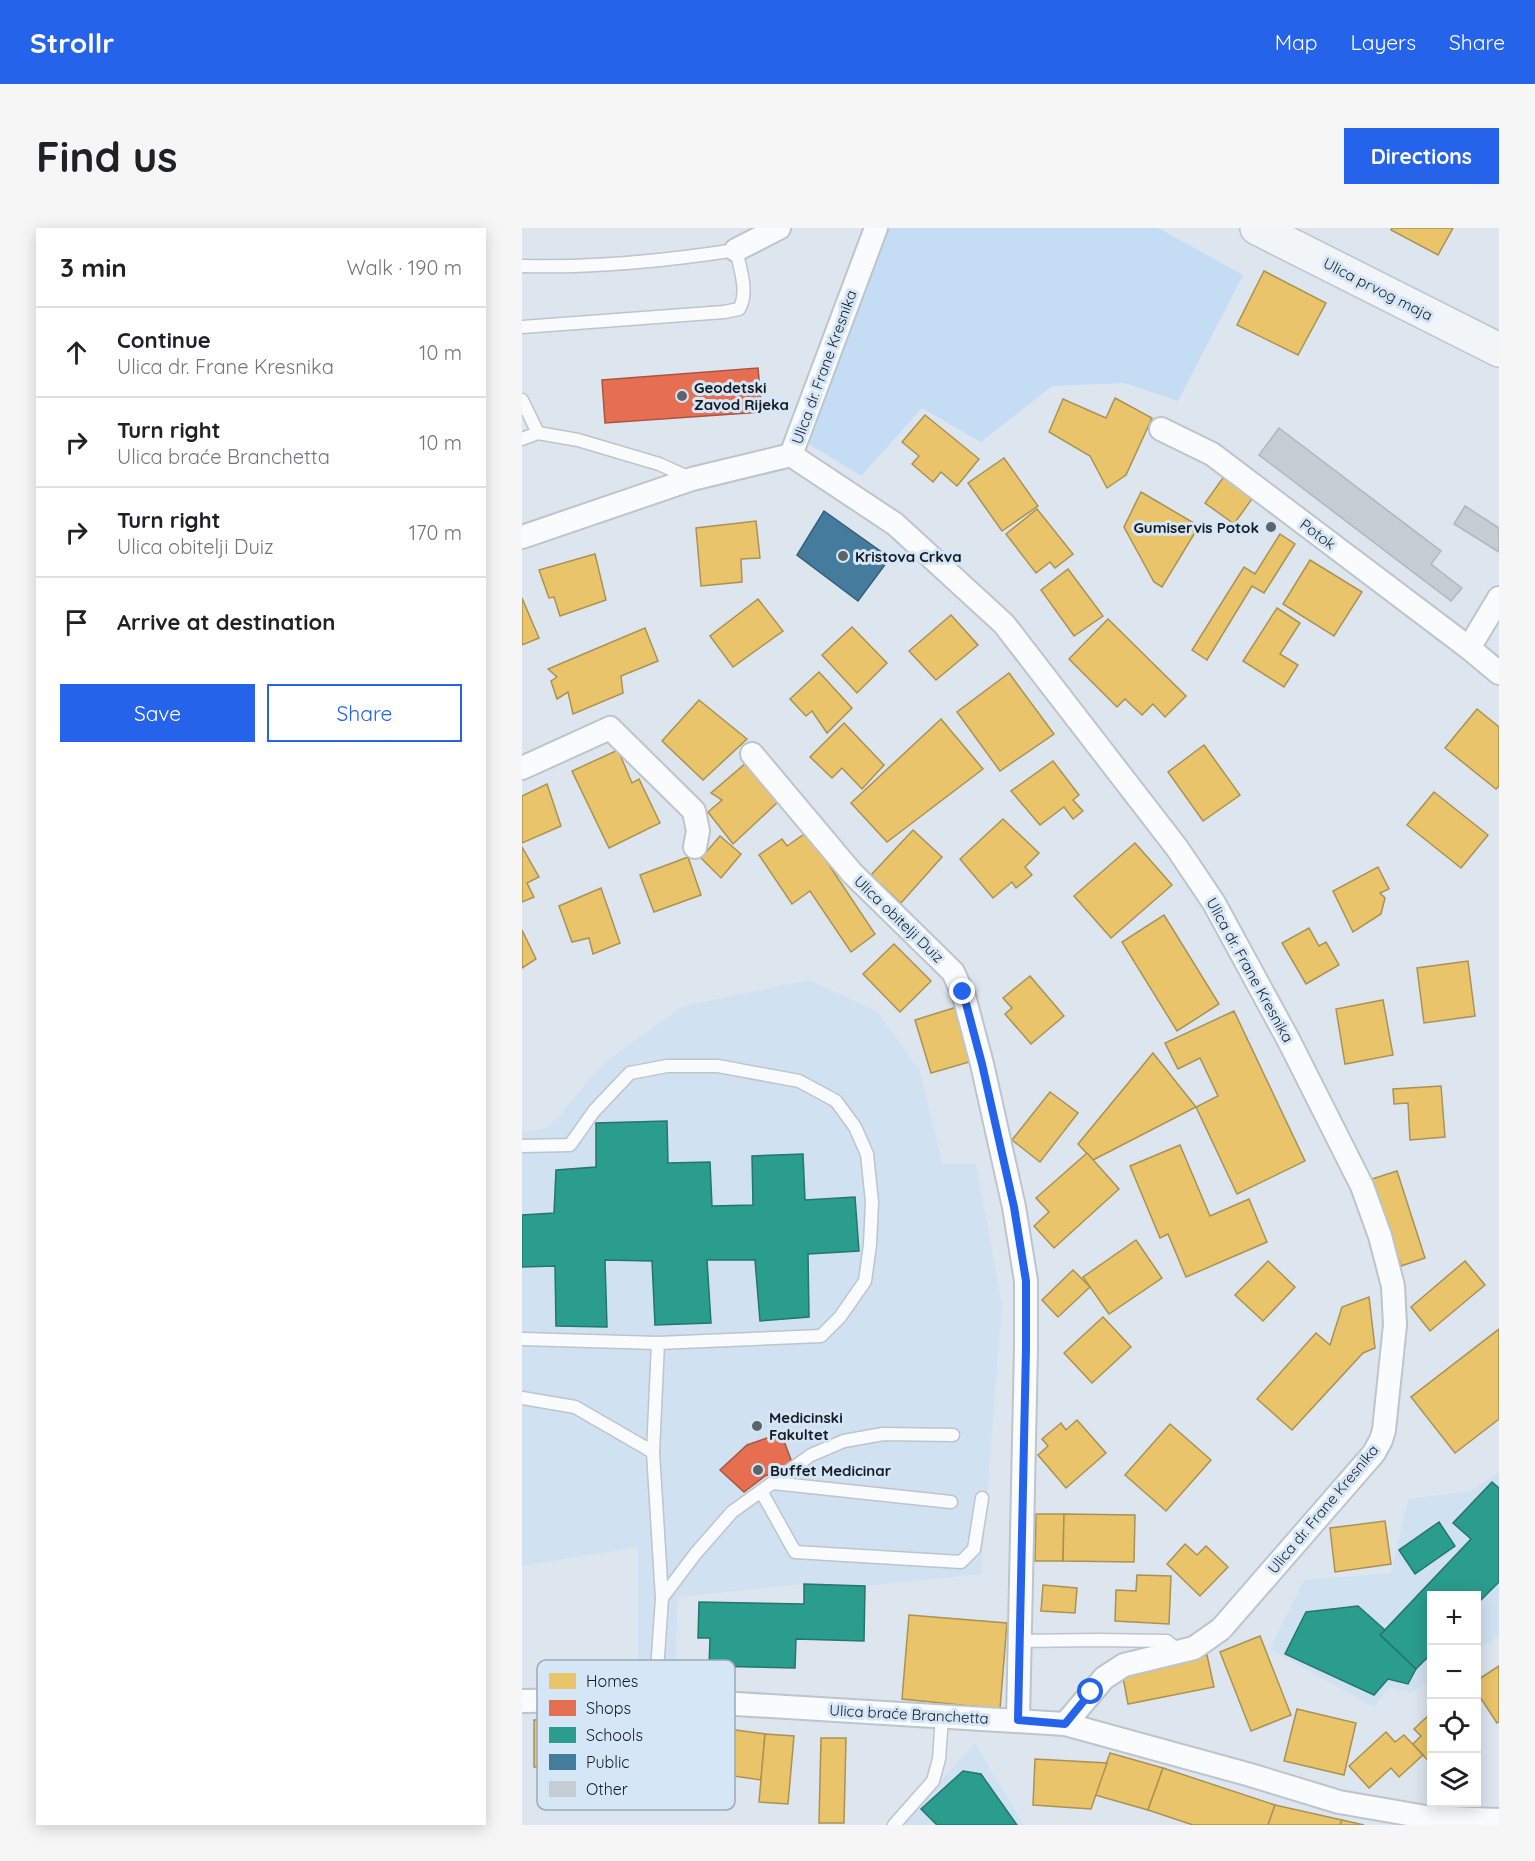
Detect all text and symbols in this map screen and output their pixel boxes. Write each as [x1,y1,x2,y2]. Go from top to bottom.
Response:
text: Strollr [30,25,114,60]
text: Map [1275,29,1318,55]
text: Layers [1351,29,1416,55]
text: Share [1449,29,1505,55]
button: Directions [1344,128,1499,184]
text: Find us [36,130,178,183]
text: 3 min [60,251,127,284]
street label: Ulica prvog maja [1320,253,1436,325]
text: Walk · 190 m [346,255,462,280]
street label: Ulica dr. Frane Kresnika [787,287,861,447]
text: Continue [117,326,211,354]
icon: ahead [60,336,93,369]
text: 10 m [419,340,462,365]
text: Ulica dr. Frane Kresnika [117,354,334,379]
place label: Geodetski Zavod Rijeka [694,378,789,414]
marker: Geodetski Zavod Rijeka [675,389,689,403]
text: Turn right [117,416,221,444]
icon: right [60,426,93,459]
text: 10 m [419,430,462,455]
text: Ulica braće Branchetta [117,444,330,469]
text: Turn right [117,506,221,534]
street label: Potok [1296,514,1340,554]
icon: right [60,516,93,549]
place label: Gumiservis Potok [1133,518,1259,537]
text: 170 m [409,520,462,545]
marker: Gumiservis Potok [1264,520,1278,534]
text: Ulica obitelji Duiz [117,534,274,559]
place label: Kristova Crkva [855,547,962,566]
marker: Kristova Crkva [836,549,850,563]
icon: arrive [60,606,93,639]
text: Arrive at destination [117,608,335,636]
button: Save [60,684,255,742]
button: Share [267,684,462,742]
street label: Ulica obitelji Duiz [850,871,948,967]
street label: Ulica dr. Frane Kresnika [1202,894,1298,1046]
route end [949,978,975,1004]
place label: Medicinski Fakultet [769,1408,843,1444]
marker: Medicinski Fakultet [750,1419,764,1433]
street label: Ulica dr. Frane Kresnika [1263,1441,1383,1577]
place label: Buffet Medicinar [770,1461,892,1480]
marker: Buffet Medicinar [751,1463,765,1477]
map controls [1427,1591,1481,1807]
button: + [1427,1591,1481,1645]
button: − [1427,1645,1481,1699]
legend [537,1660,735,1810]
text: Homes [586,1671,638,1691]
route start [1077,1678,1103,1704]
text: Shops [586,1698,631,1718]
button: locate [1427,1699,1481,1753]
street label: Ulica braće Branchetta [829,1700,989,1728]
text: Schools [586,1725,643,1745]
text: Public [586,1752,630,1772]
button: layers [1427,1753,1481,1807]
text: Other [586,1779,628,1799]

